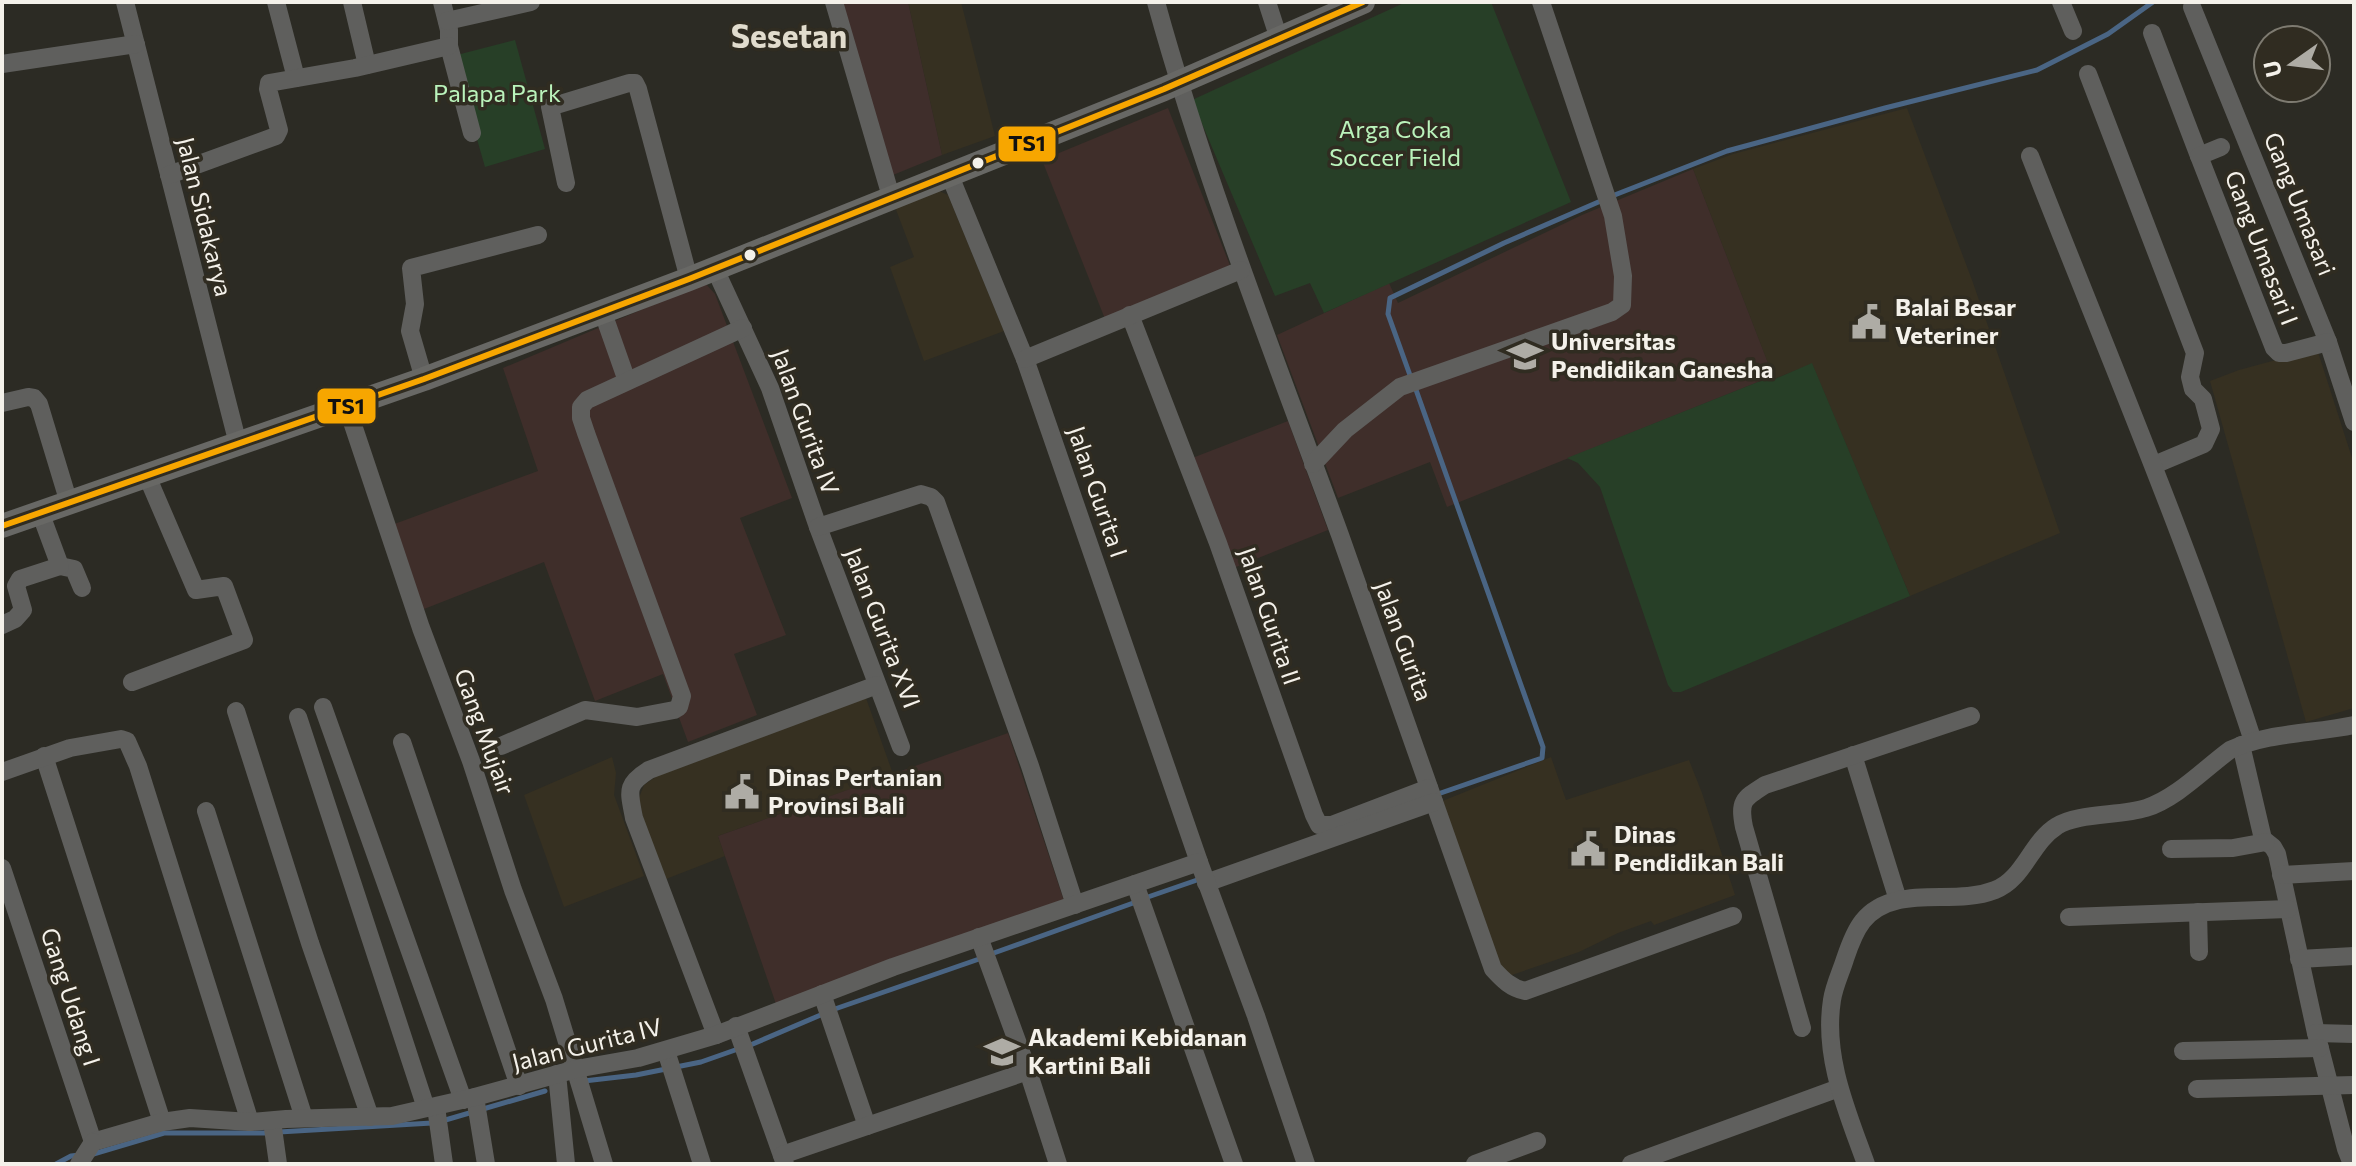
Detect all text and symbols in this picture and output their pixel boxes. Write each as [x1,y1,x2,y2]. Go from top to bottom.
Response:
district label: Sesetan [731,15,847,55]
north arrow [2252,24,2332,104]
text: U [2257,58,2287,80]
park label: Palapa Park [433,78,561,107]
park label: Arga Coka Soccer Field [1329,114,1461,171]
line badge: TS1 [997,125,1057,163]
street label: Gang Umasari [2259,128,2342,279]
text: TS1 [1008,129,1046,156]
street label: Jalan Sidakarya [172,134,239,299]
unlabelled marker [970,155,986,171]
street label: Gang Umasari I [2220,166,2305,329]
unlabelled marker [742,247,758,263]
place label: Balai Besar Veteriner [1895,292,2016,349]
public building icon: Balai Besar Veteriner [1850,303,1888,341]
place label: Universitas Pendidikan Ganesha [1551,326,1774,383]
school or university icon: Universitas Pendidikan Ganesha [1506,337,1544,375]
street label: Jalan Gurita IV [767,344,846,499]
line badge: TS1 [316,387,377,425]
text: TS1 [327,392,365,419]
street label: Jalan Gurita I [1062,422,1134,561]
street label: Jalan Gurita XVI [839,543,927,712]
street label: Jalan Gurita II [1233,543,1308,688]
street label: Jalan Gurita [1369,576,1440,705]
street label: Gang Mujair [449,664,522,799]
place label: Dinas Pertanian Provinsi Bali [768,762,942,819]
public building icon: Dinas Pertanian Provinsi Bali [723,773,761,811]
place label: Dinas Pendidikan Bali [1614,819,1784,876]
public building icon: Dinas Pendidikan Bali [1569,830,1607,868]
street label: Gang Udang I [35,924,107,1069]
street label: Jalan Gurita IV [509,1011,665,1076]
place label: Akademi Kebidanan Kartini Bali [1028,1022,1247,1079]
school or university icon: Akademi Kebidanan Kartini Bali [983,1033,1021,1071]

